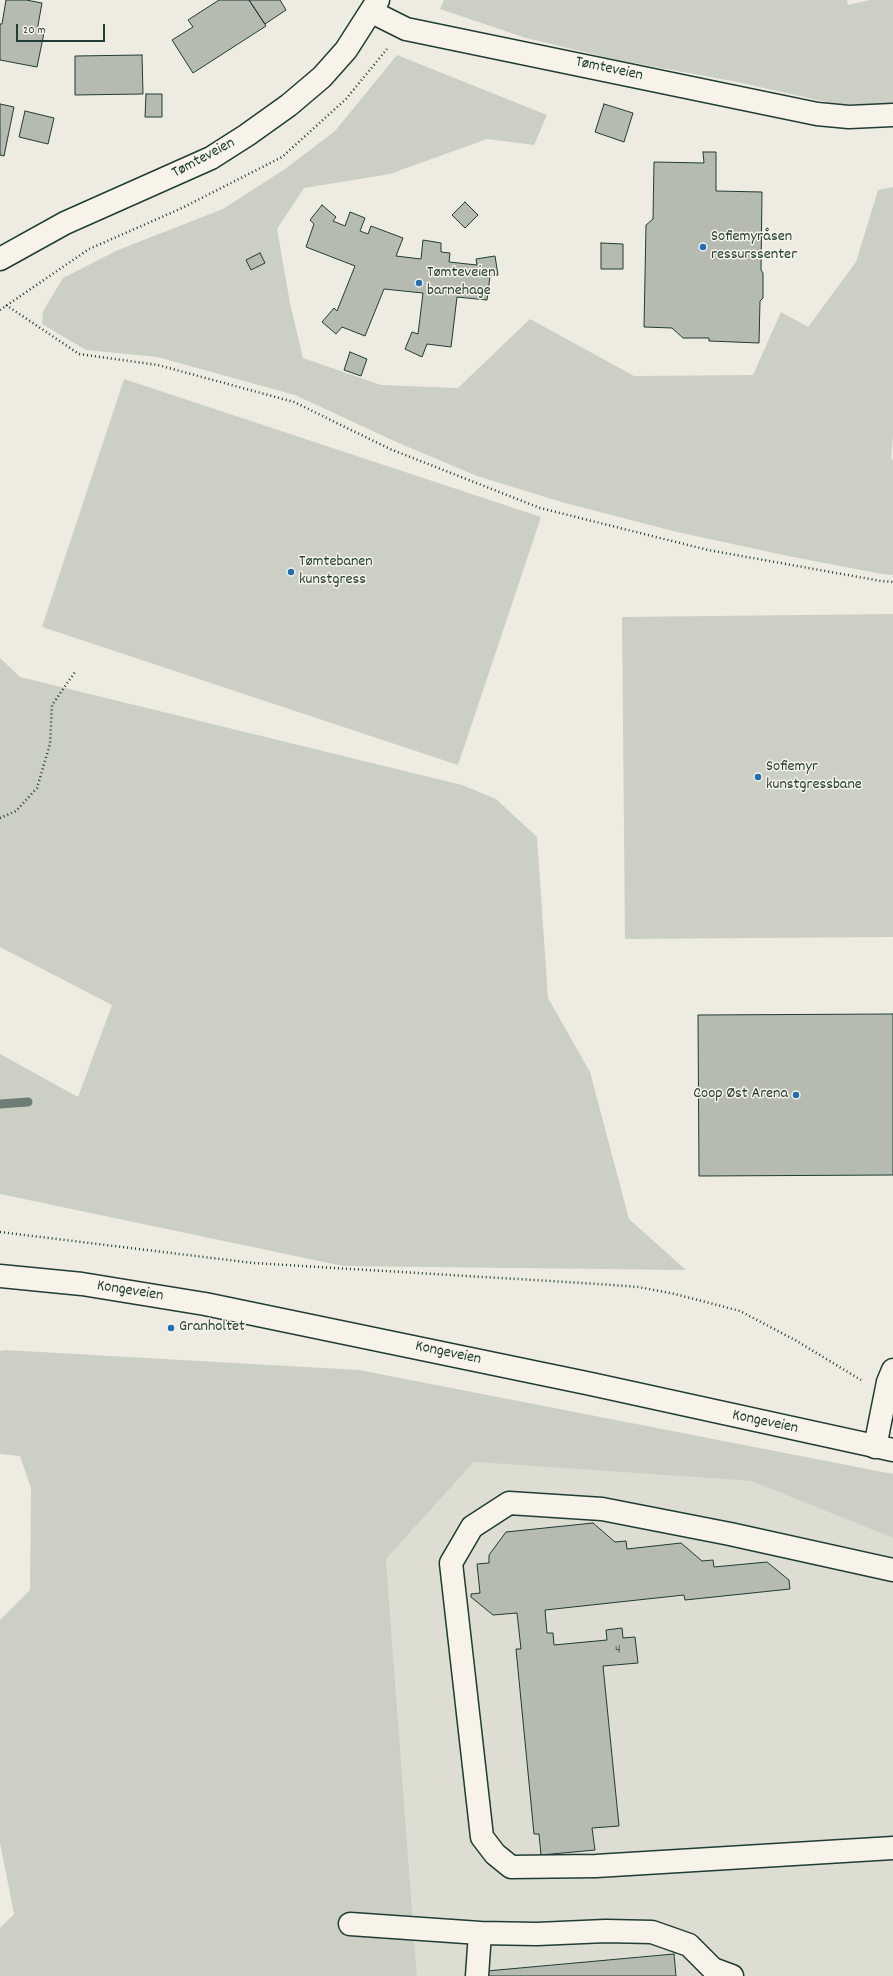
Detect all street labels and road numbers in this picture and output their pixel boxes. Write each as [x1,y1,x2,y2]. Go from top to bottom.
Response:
street label: Tømteveien [573,53,645,87]
street label: Tømteveien [169,134,239,184]
street label: Kongeveien [95,1277,165,1307]
street label: Kongeveien [413,1338,483,1370]
street label: Kongeveien [730,1407,800,1439]

